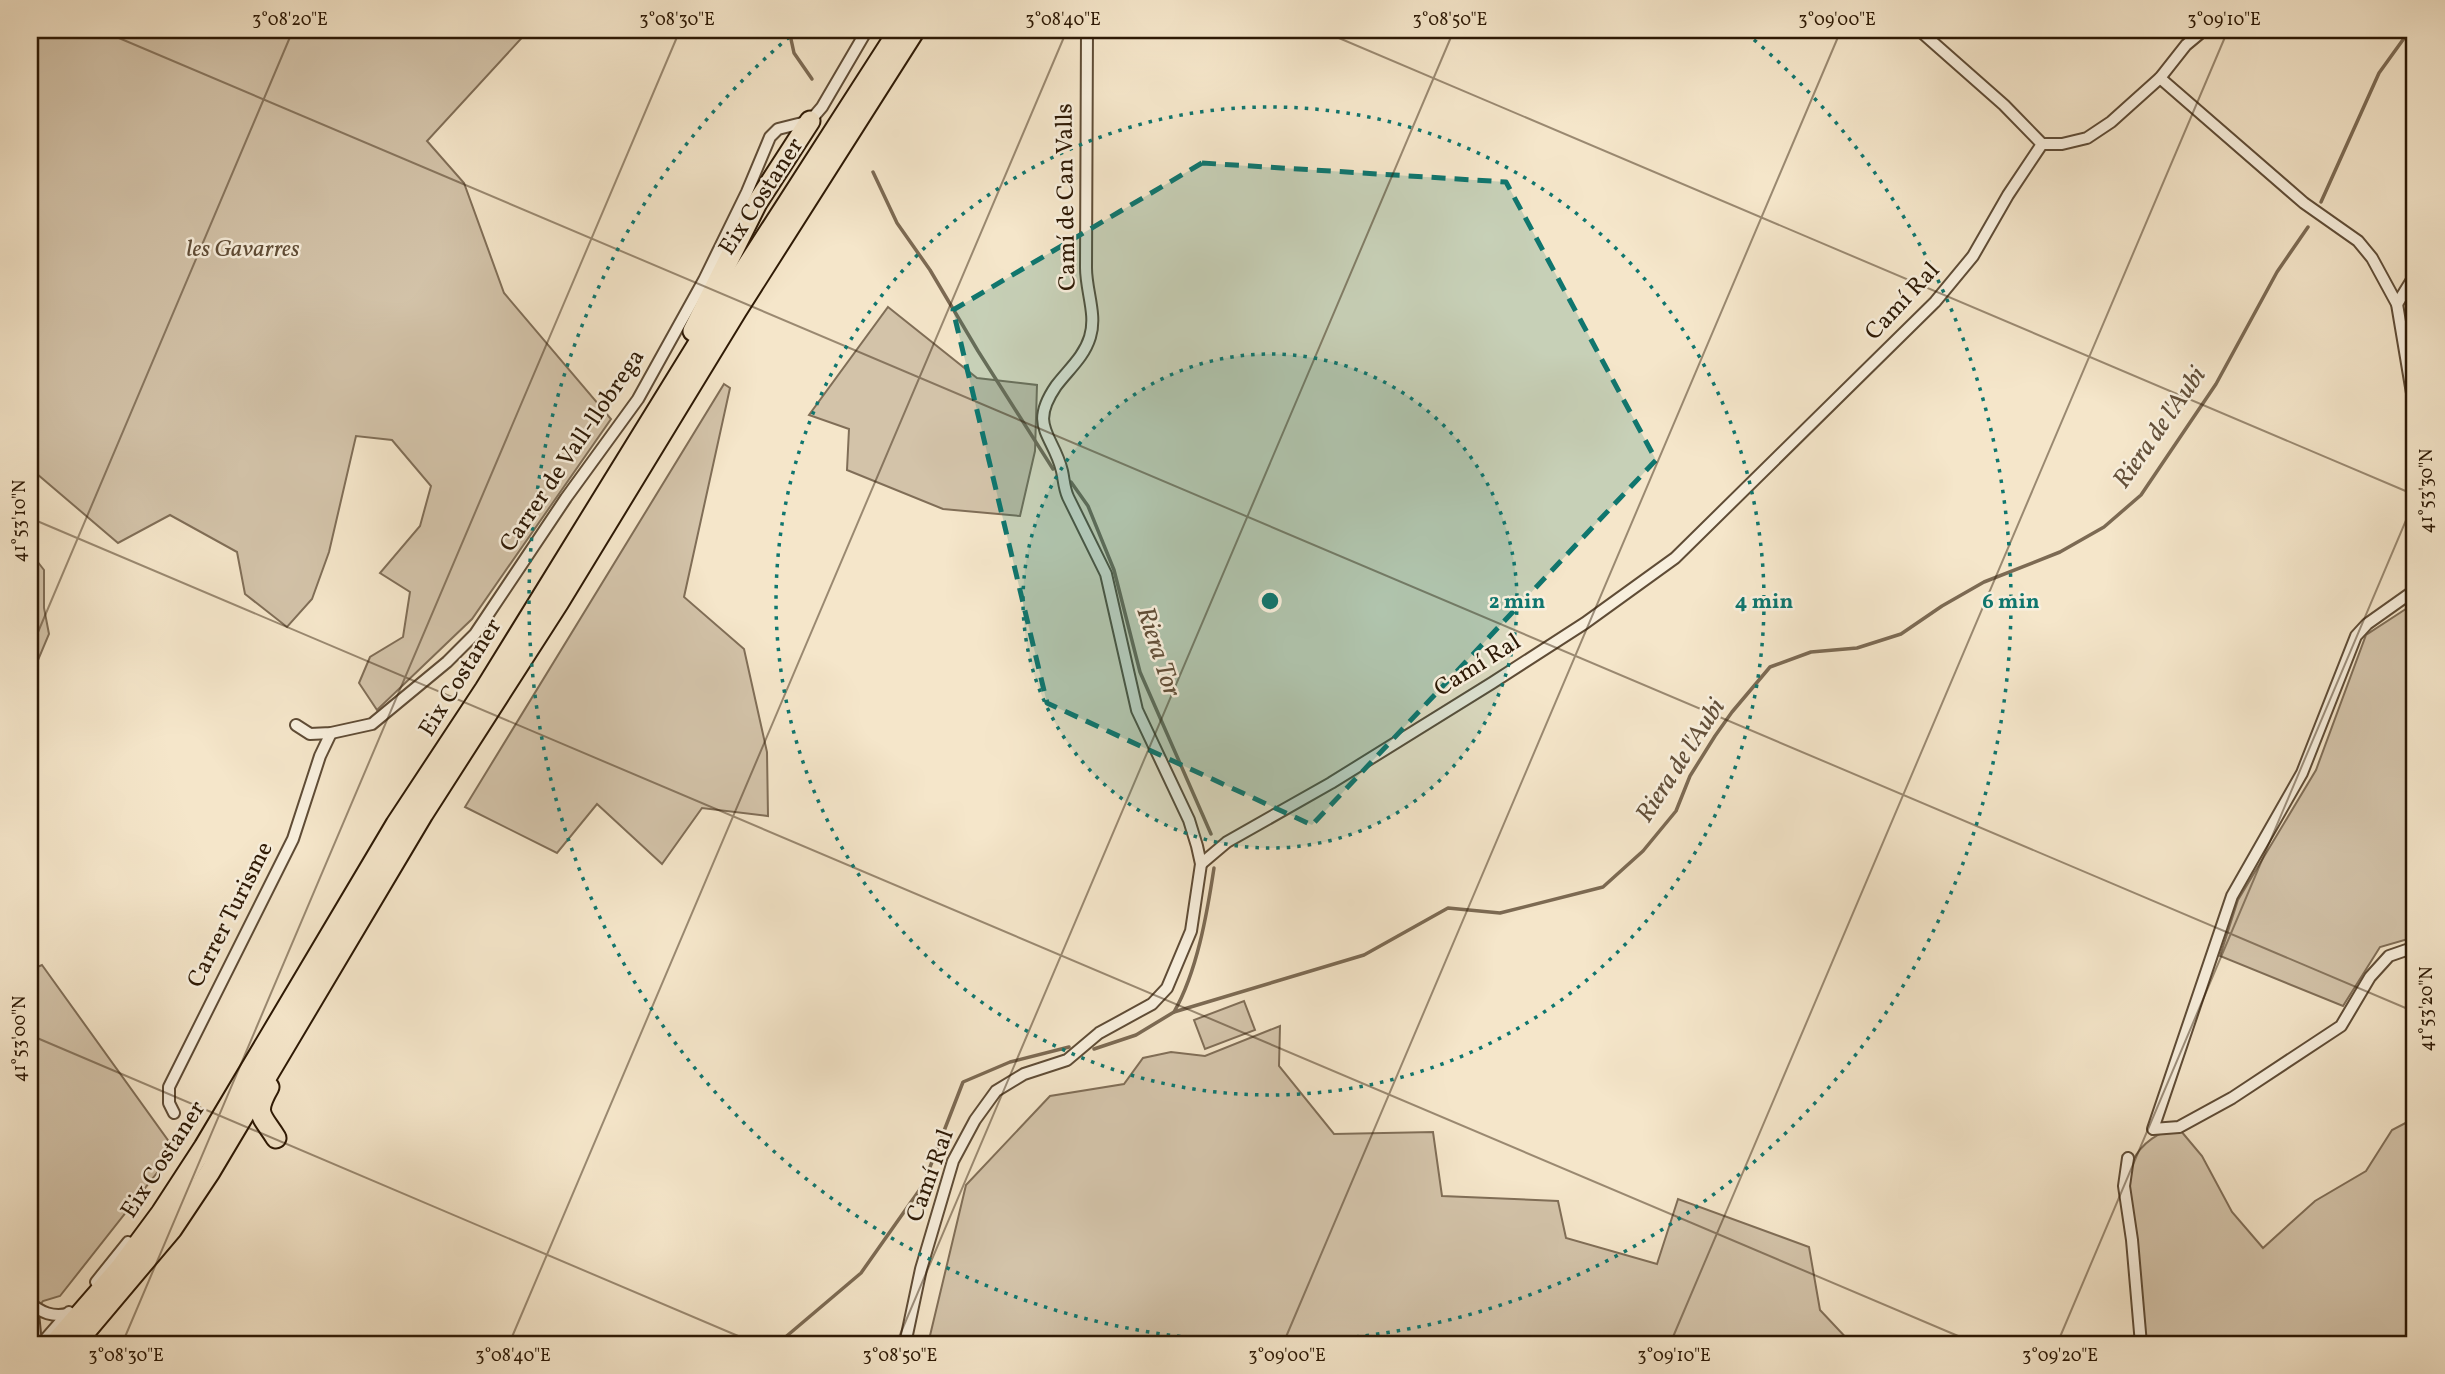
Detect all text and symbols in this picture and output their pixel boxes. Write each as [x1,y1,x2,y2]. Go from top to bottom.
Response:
text: 3°08'20"E [252,8,328,33]
text: 3°08'30"E [639,8,715,33]
text: 3°08'40"E [1025,8,1101,33]
text: 3°08'50"E [1413,8,1488,33]
text: 3°09'00"E [1798,8,1876,33]
text: 3°09'10"E [2187,8,2261,33]
street label: Camí de Can Valls [1048,103,1086,291]
street label: Eix Costaner [711,132,813,262]
park label: les Gavarres [186,233,300,267]
street label: Camí Ral [1858,255,1948,349]
street label: Carrer de Vall-llobrega [492,343,654,559]
water label: Riera de l'Aubi [2105,359,2216,496]
text: 41°53'30"N [2415,449,2440,533]
text: 41°53'10"N [8,480,33,562]
text: 2 min [1489,588,1545,617]
text: 4 min [1735,588,1793,617]
text: 6 min [1982,588,2040,617]
centre of rings [1258,589,1282,613]
water label: Riera Tor [1127,602,1190,702]
street label: Eix Costaner [411,612,511,744]
street label: Camí Ral [1428,626,1528,706]
water label: Riera de l'Aubi [1627,692,1735,830]
street label: Carrer Turisme [180,836,282,994]
text: 41°53'20"N [2415,966,2440,1052]
text: 41°53'00"N [8,996,33,1082]
street label: Eix Costaner [113,1095,215,1225]
street label: Camí Ral [899,1125,963,1227]
text: 3°08'30"E [88,1344,164,1369]
text: 3°08'40"E [475,1344,551,1369]
text: 3°08'50"E [863,1344,938,1369]
text: 3°09'00"E [1248,1344,1326,1369]
text: 3°09'10"E [1637,1344,1711,1369]
text: 3°09'20"E [2022,1344,2098,1369]

